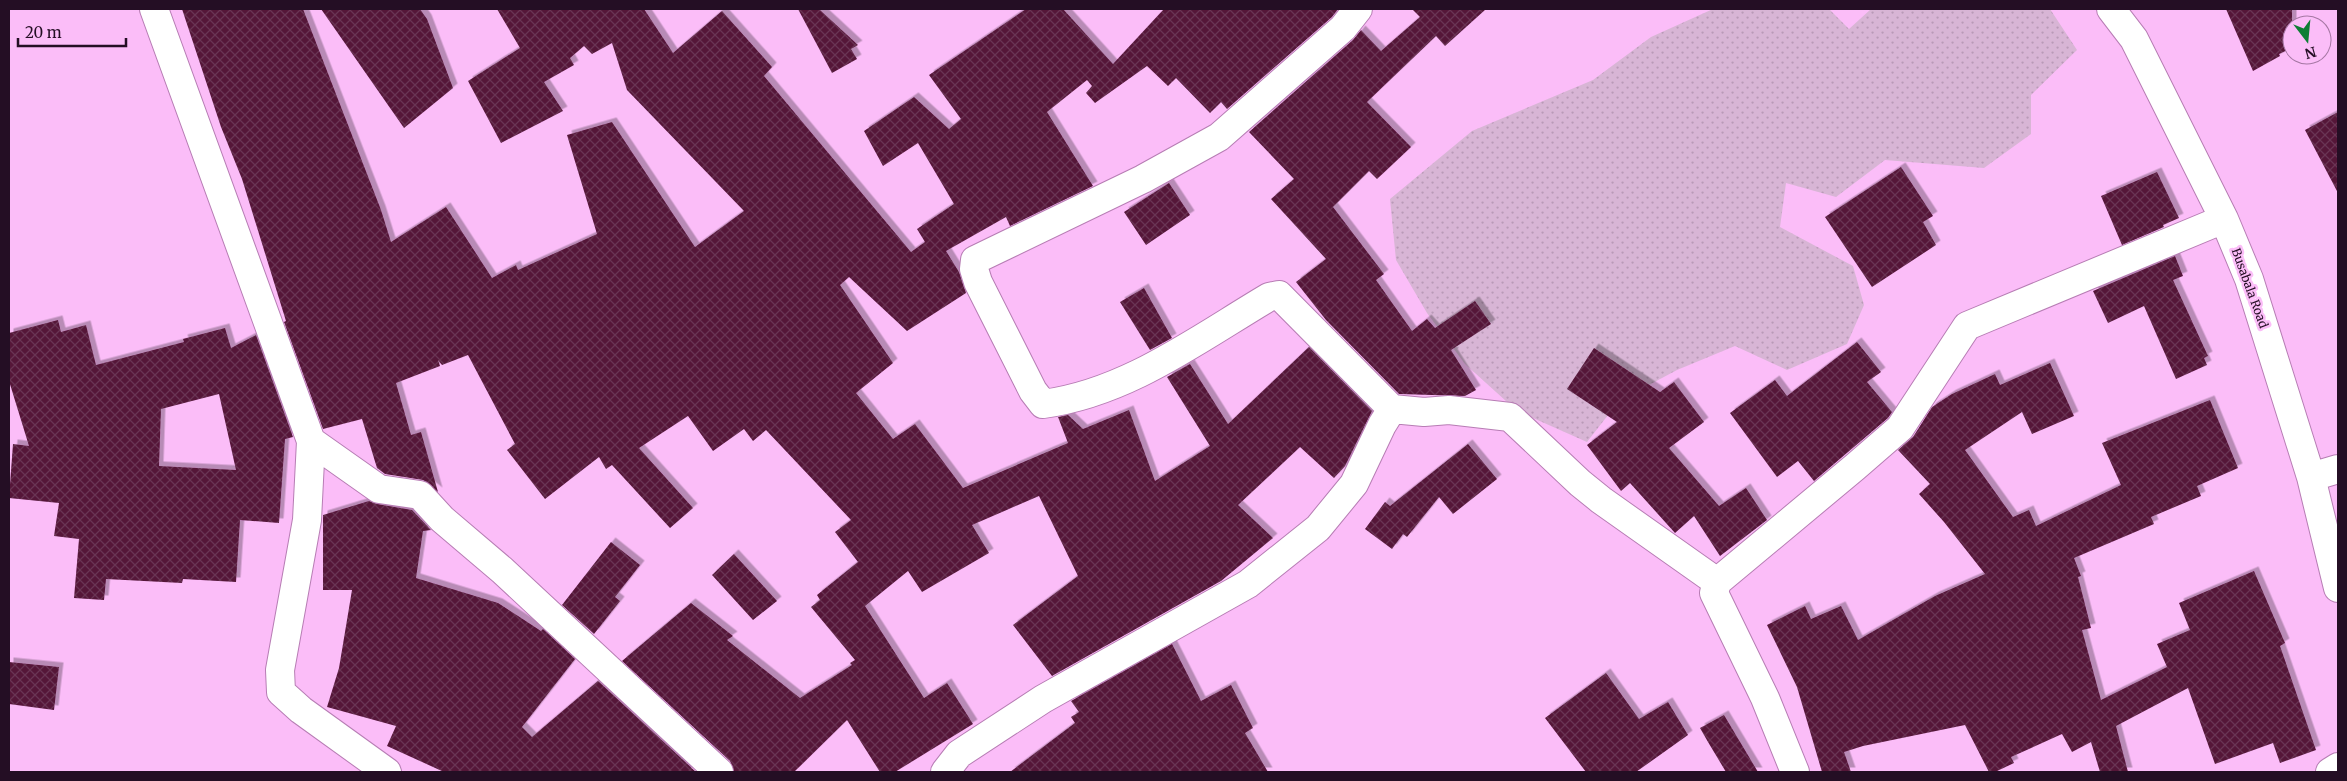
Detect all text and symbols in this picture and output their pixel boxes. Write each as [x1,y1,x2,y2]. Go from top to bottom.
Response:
scale bar [18,15,125,47]
north arrow [2282,15,2332,65]
text: 20 m [25,23,62,42]
text: N [2303,42,2318,63]
street label: Busabala Road [2229,246,2271,330]

